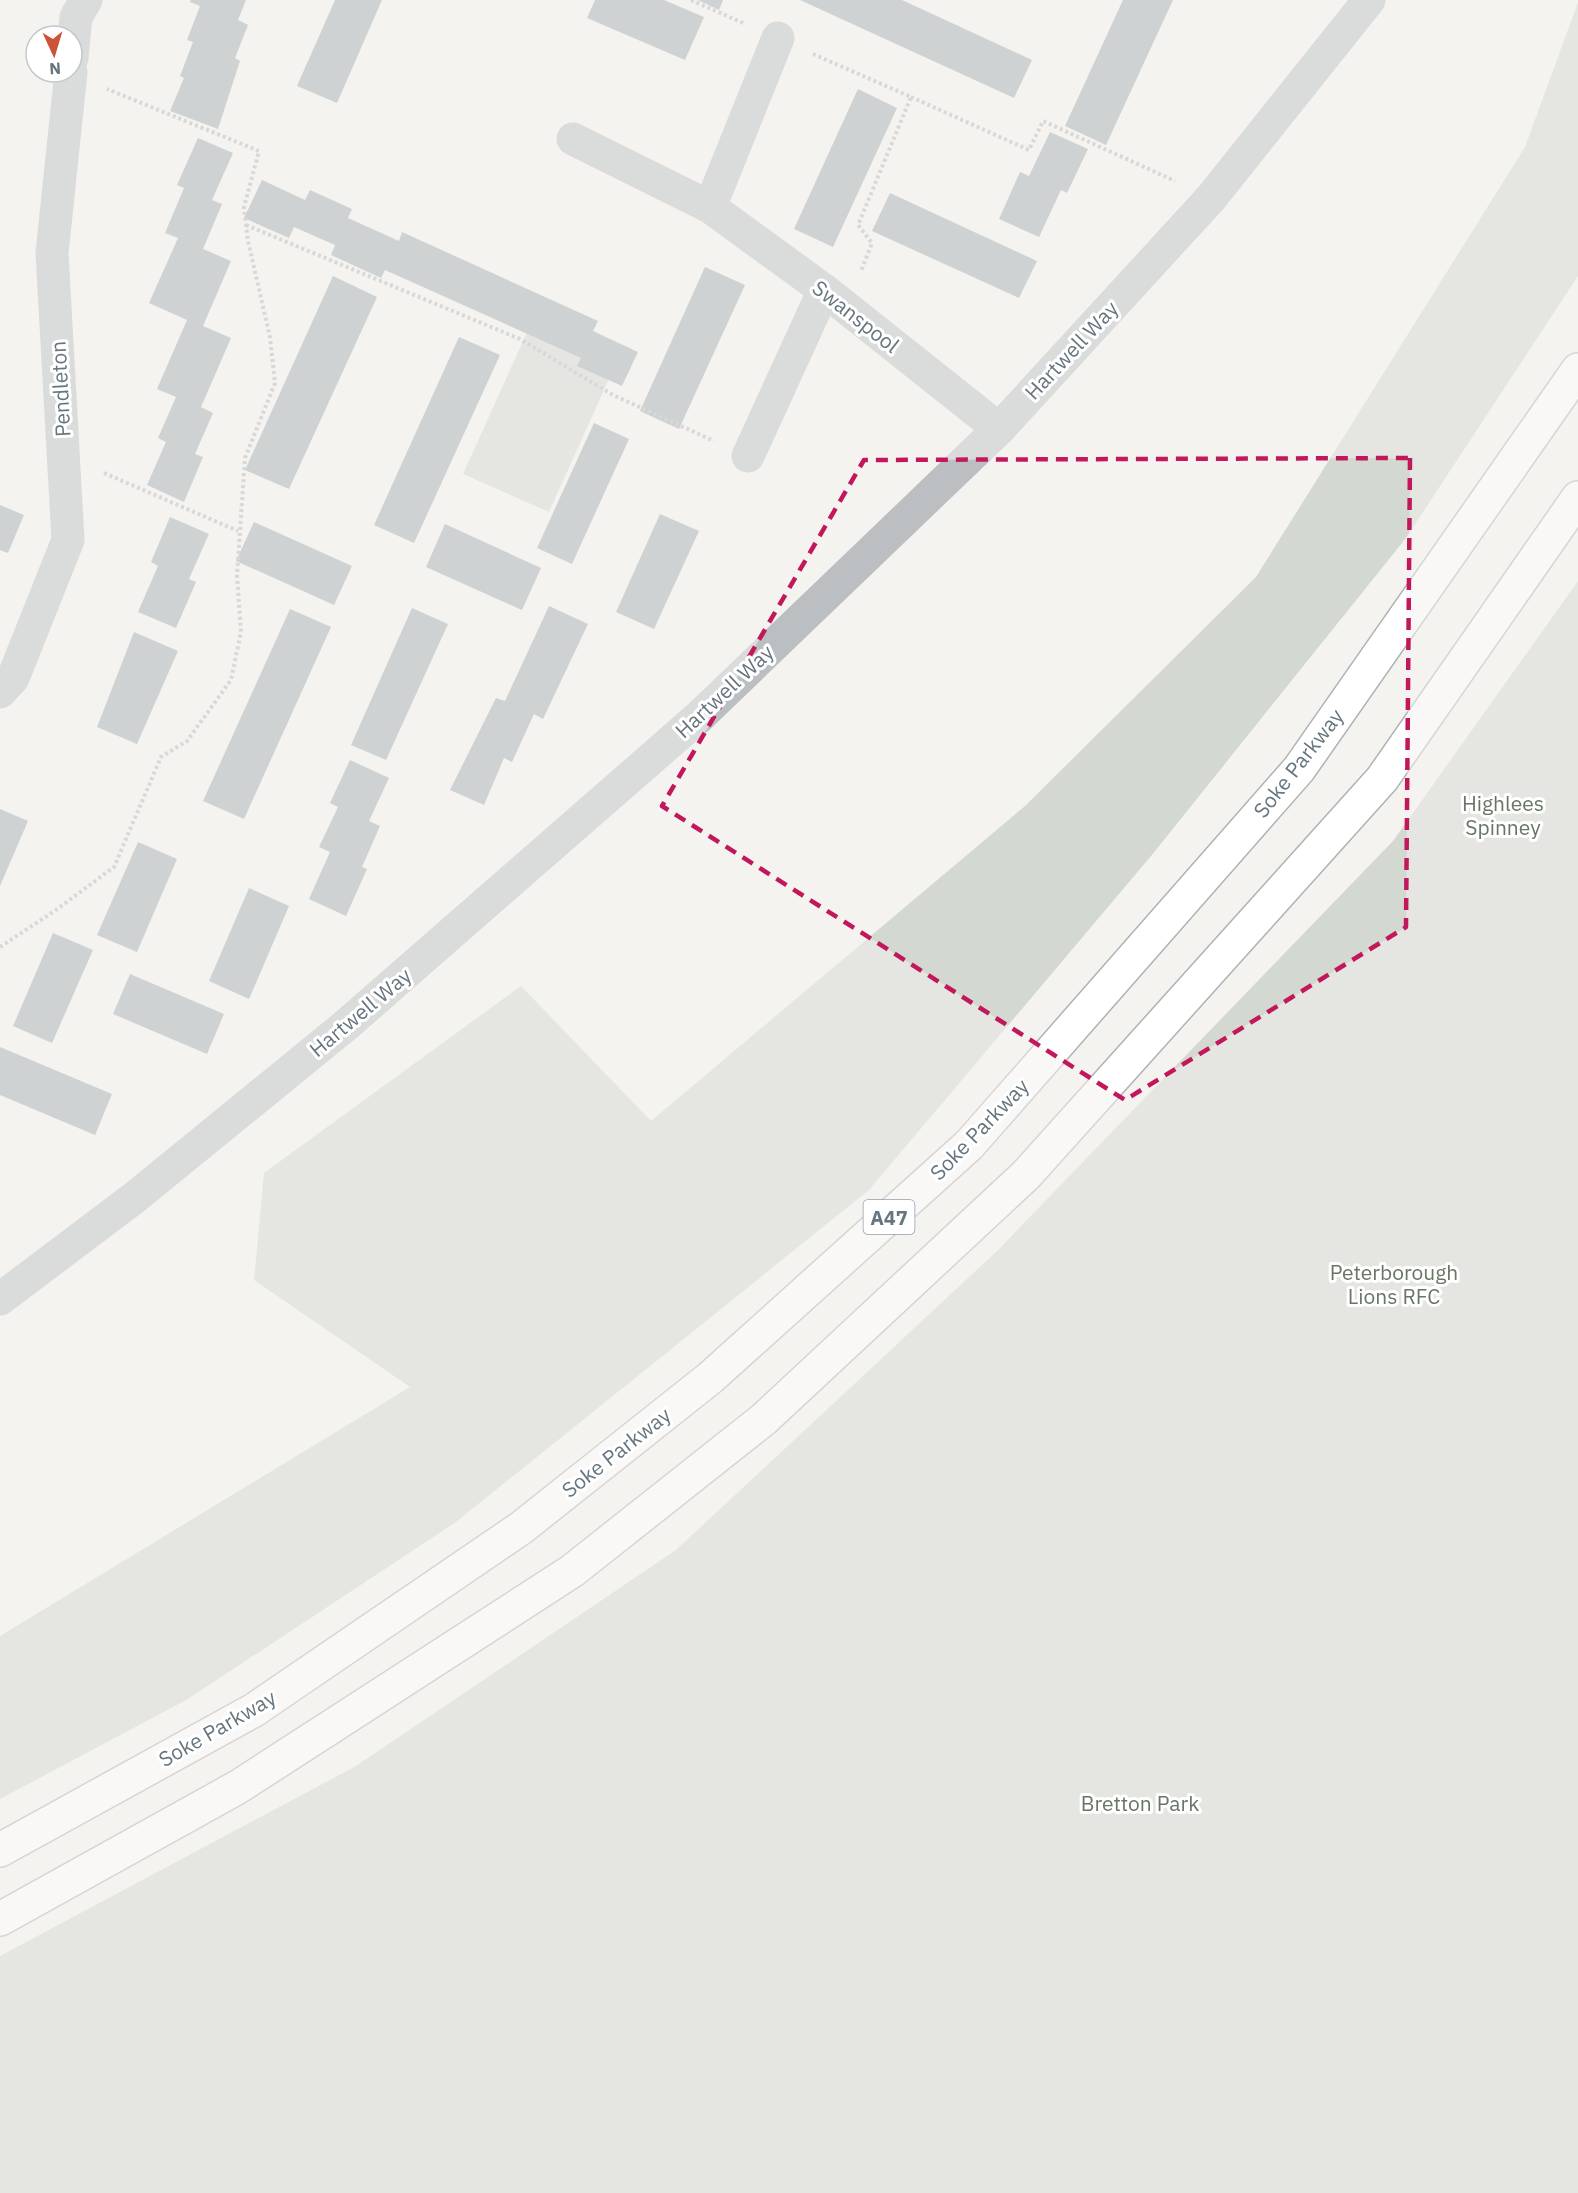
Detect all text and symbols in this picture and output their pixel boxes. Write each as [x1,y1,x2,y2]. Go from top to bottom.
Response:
north arrow [24,24,84,84]
text: N [49,59,62,79]
street label: Swanspool [807,273,905,359]
street label: Hartwell Way [1018,294,1124,405]
street label: Pendleton [44,340,76,438]
street label: Hartwell Way [669,638,780,744]
street label: Soke Parkway [1247,702,1350,823]
park label: Highlees Spinney [1462,789,1544,841]
street label: Hartwell Way [303,961,417,1063]
street label: Soke Parkway [923,1072,1035,1186]
road number: A47 [864,1200,914,1234]
park label: Peterborough Lions RFC [1330,1258,1458,1310]
street label: Soke Parkway [556,1400,677,1503]
street label: Soke Parkway [153,1683,281,1773]
park label: Bretton Park [1081,1789,1199,1817]

